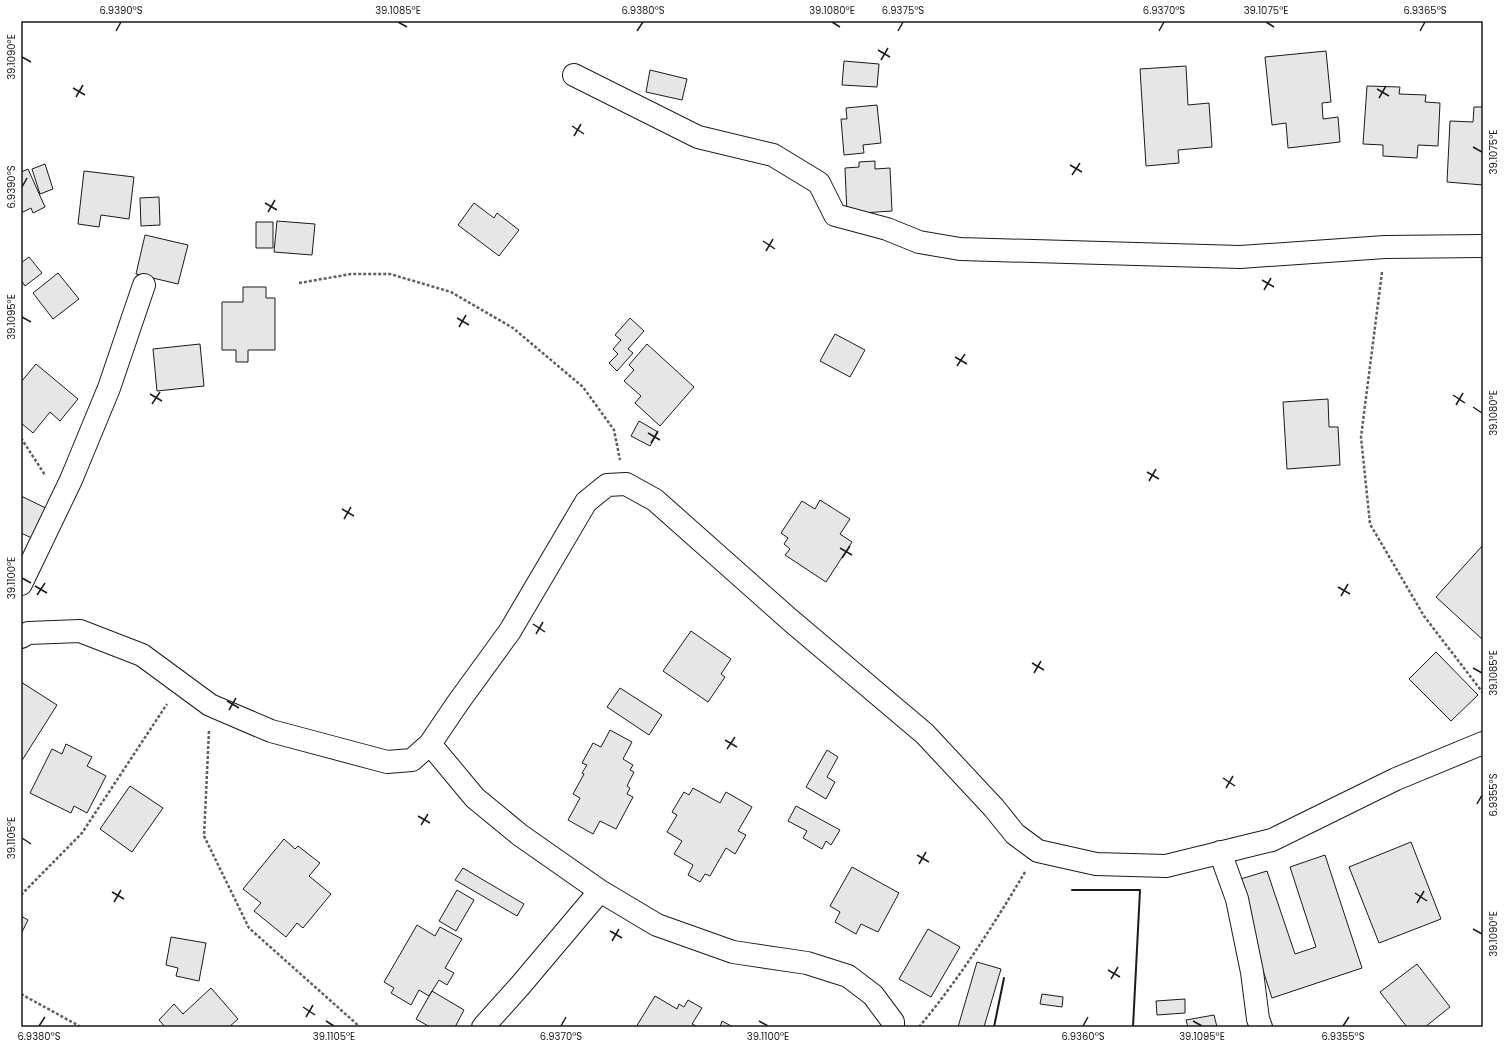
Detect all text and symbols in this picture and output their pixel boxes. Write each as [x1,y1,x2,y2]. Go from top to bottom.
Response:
text: 6.9390°S [99,3,143,18]
text: 39.1085°E [375,3,421,18]
text: 6.9380°S [621,3,665,18]
text: 39.1080°E [809,3,855,18]
text: 6.9375°S [882,3,924,18]
text: 6.9370°S [1143,3,1185,18]
text: 39.1075°E [1244,3,1288,18]
text: 6.9365°S [1403,3,1447,18]
text: 39.1090°E [4,34,19,80]
text: 39.1075°E [1486,130,1501,174]
text: 6.9390°S [4,165,19,209]
text: 39.1095°E [4,294,19,340]
text: 39.1080°E [1486,390,1501,436]
text: 39.1100°E [4,557,19,599]
text: 39.1085°E [1486,650,1501,696]
text: 6.9355°S [1486,773,1501,817]
text: 39.1105°E [4,817,19,859]
text: 39.1090°E [1486,911,1501,957]
text: 6.9380°S [17,1029,61,1044]
text: 39.1105°E [313,1029,355,1044]
text: 6.9370°S [540,1029,582,1044]
text: 39.1100°E [747,1029,789,1044]
text: 6.9360°S [1061,1029,1105,1044]
text: 39.1095°E [1179,1029,1225,1044]
text: 6.9355°S [1321,1029,1365,1044]

